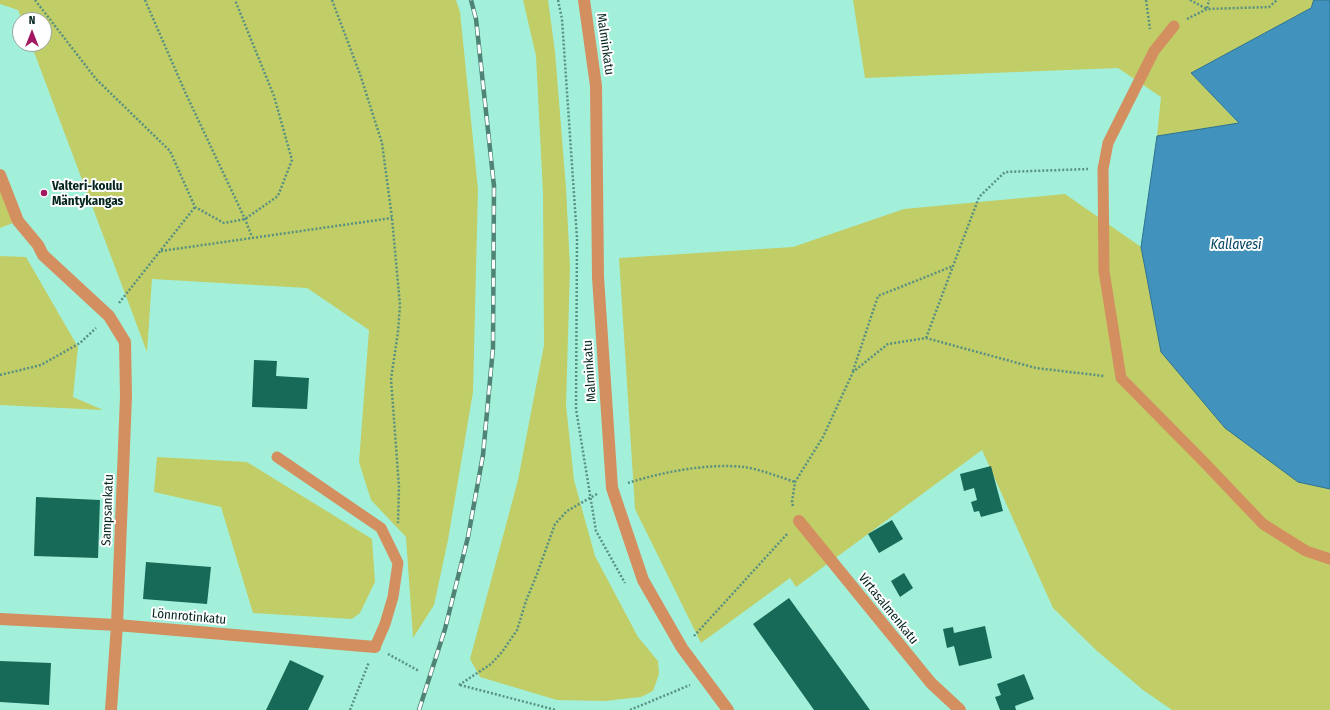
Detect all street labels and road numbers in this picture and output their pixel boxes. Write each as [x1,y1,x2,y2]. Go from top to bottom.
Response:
street label: Malminkatu [593,12,617,76]
street label: Malminkatu [580,339,600,403]
street label: Sampsankatu [99,474,117,546]
street label: Virtasalmenkatu [855,570,921,648]
street label: Lönnrotinkatu [151,606,227,628]

